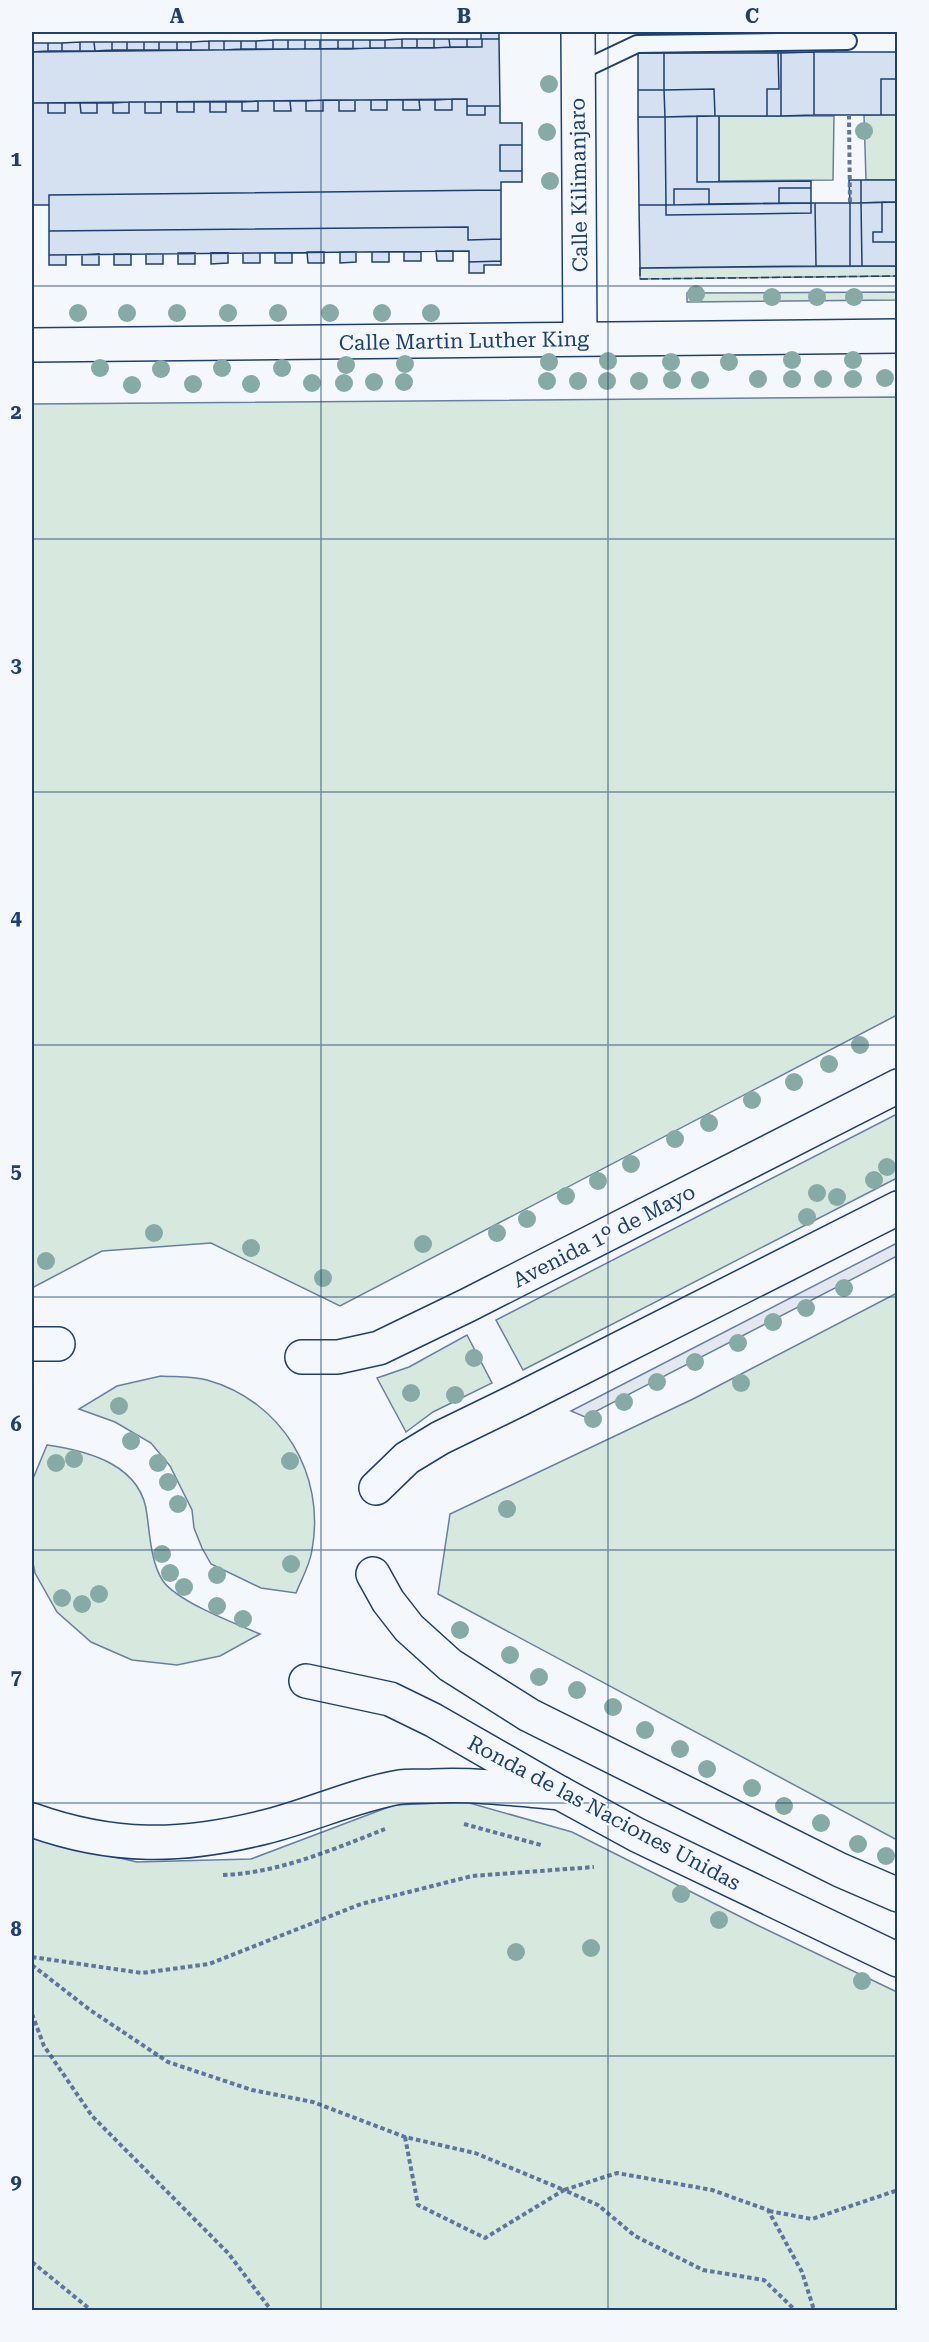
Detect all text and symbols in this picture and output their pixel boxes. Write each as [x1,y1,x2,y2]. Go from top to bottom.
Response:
text: A [170,4,185,28]
text: B [457,4,471,28]
text: C [745,4,759,28]
street label: Calle Kilimanjaro [565,98,593,272]
text: 1 [10,147,22,171]
street label: Calle Martin Luther King [339,327,589,355]
text: 2 [10,400,22,424]
text: 3 [10,653,22,677]
text: 4 [10,906,22,930]
text: 5 [10,1159,22,1183]
street label: Avenida 1º de Mayo [509,1180,699,1292]
text: 6 [10,1412,22,1436]
text: 7 [10,1665,22,1689]
street label: Ronda de las Naciones Unidas [464,1731,744,1895]
text: 8 [10,1917,22,1941]
text: 9 [10,2170,22,2194]

